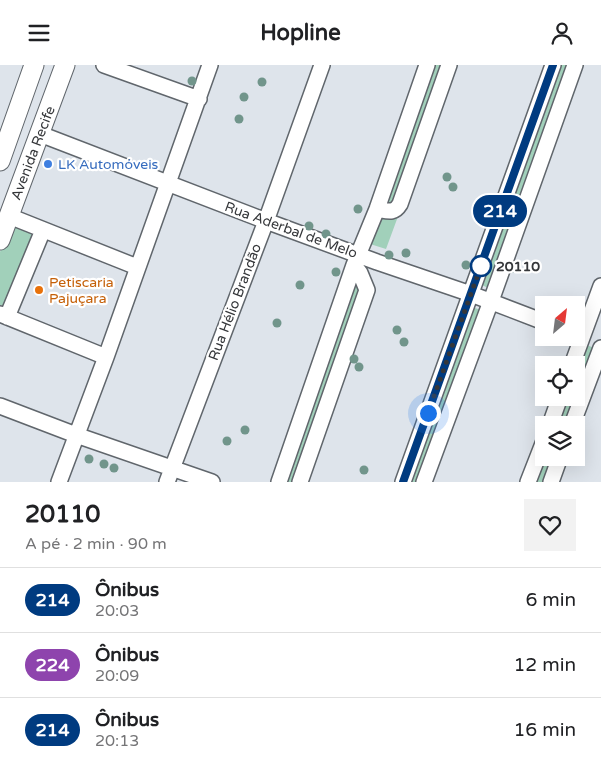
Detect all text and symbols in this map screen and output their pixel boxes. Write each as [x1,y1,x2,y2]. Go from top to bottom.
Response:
icon: menu [25,19,53,47]
icon: person [548,19,576,47]
text: Hopline [260,20,341,46]
street label: Avenida Recife [7,104,59,202]
place label: LK Automóveis [58,156,159,173]
marker: LK Automóveis [42,158,54,170]
line badge: 214 [471,195,529,227]
street label: Rua Aderbal de Melo [222,198,360,262]
text: 214 [483,200,517,222]
street label: Rua Hélio Brandão [205,241,265,363]
marker: 20110 [470,255,492,277]
place label: 20110 [496,258,540,275]
place label: Petiscaria Pajuçara [49,274,114,307]
marker: Petiscaria Pajuçara [33,284,45,296]
north arrow [535,296,585,346]
map controls [535,296,585,466]
button: locate [535,356,585,406]
your location [416,401,441,426]
button: layers [535,416,585,466]
button: heart [524,499,576,551]
text: 20110 [25,500,100,529]
text: A pé · 2 min · 90 m [25,534,167,554]
text: Ônibus [95,579,159,601]
text: 214 [36,589,69,611]
text: 6 min [525,589,576,611]
text: 20:03 [95,601,139,621]
text: Ônibus [95,644,159,666]
text: 224 [36,654,69,676]
text: 12 min [513,654,576,676]
text: 20:09 [95,666,139,686]
text: Ônibus [95,709,159,731]
text: 214 [36,719,69,741]
text: 16 min [513,719,576,741]
text: 20:13 [95,731,139,751]

